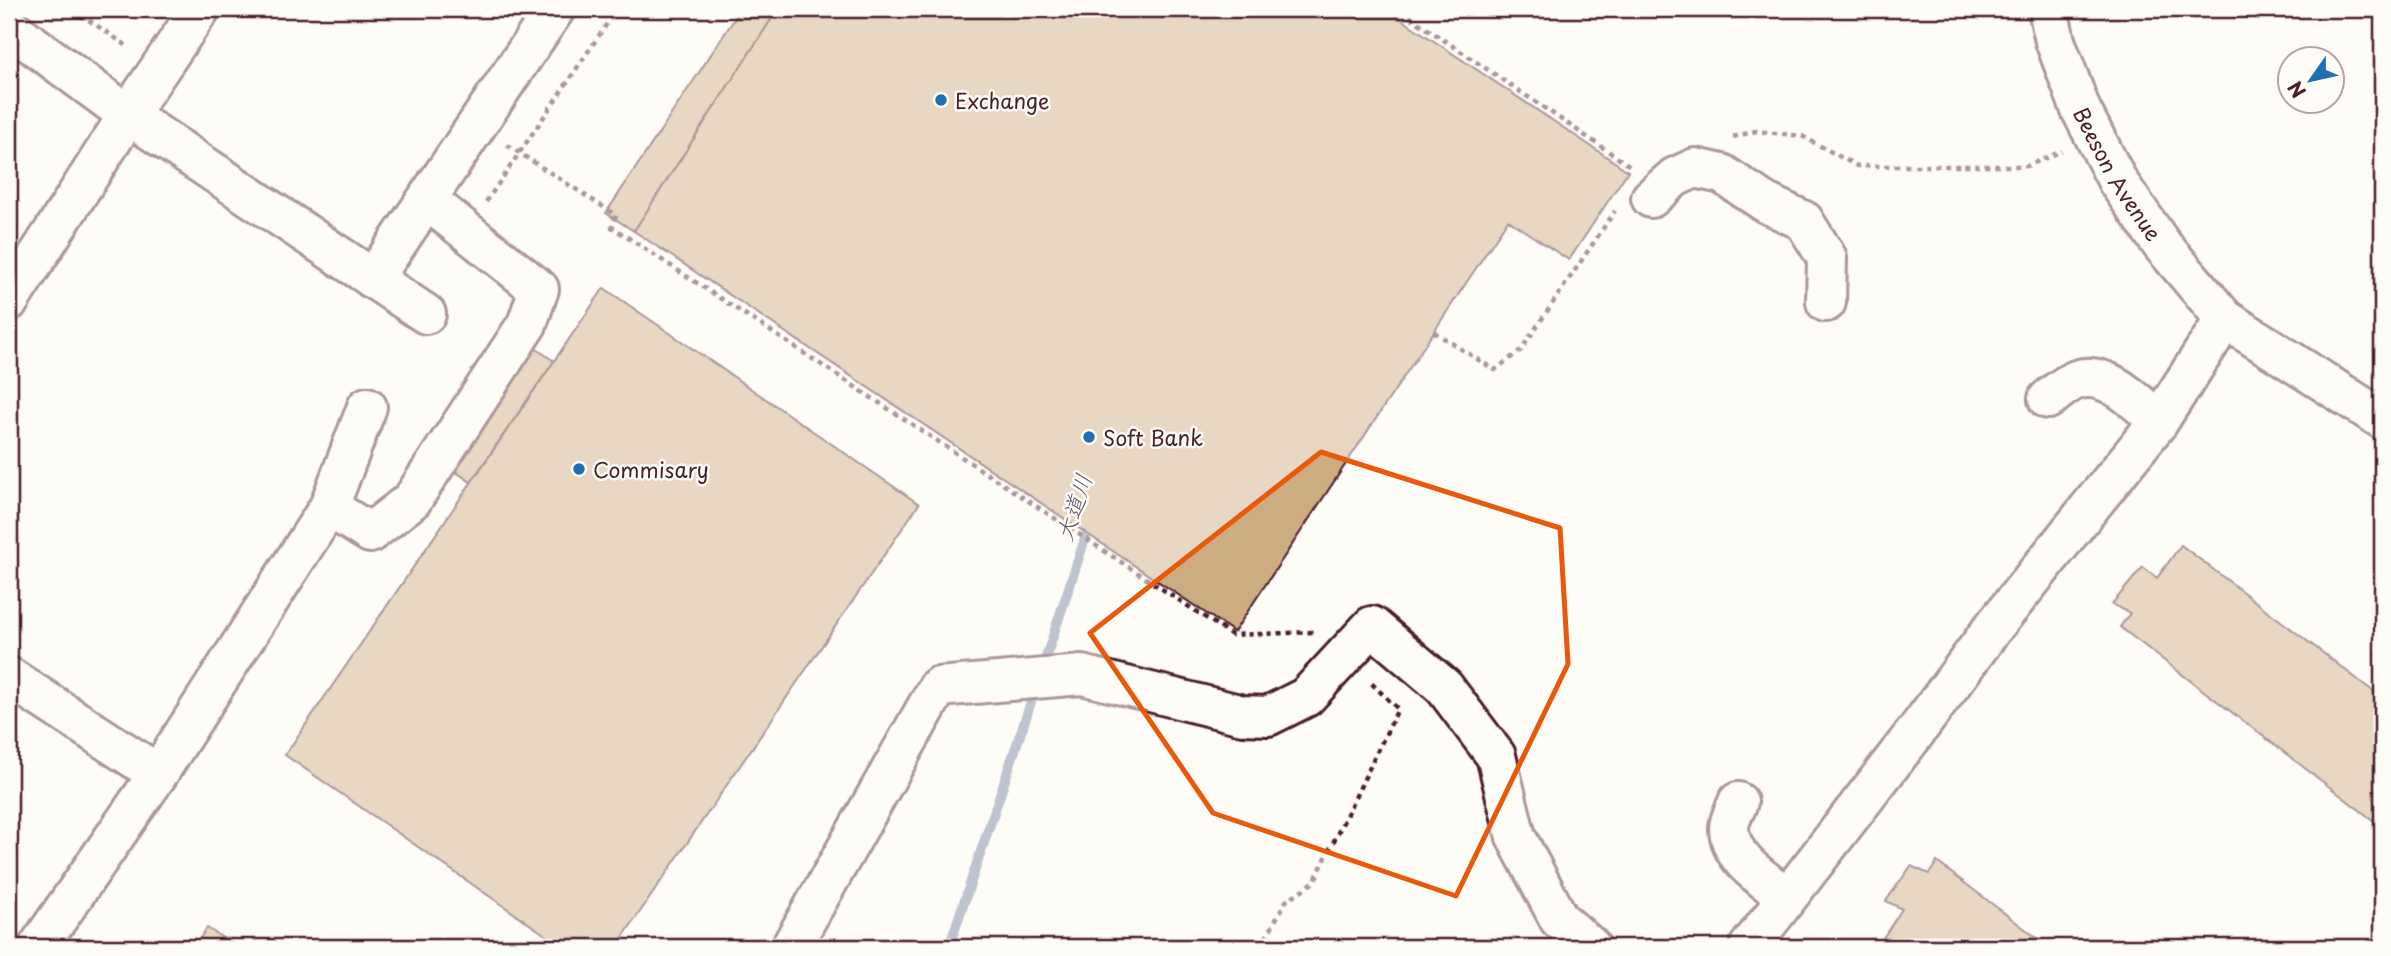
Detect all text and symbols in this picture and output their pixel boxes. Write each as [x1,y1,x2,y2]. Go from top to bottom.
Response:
north arrow [2276,46,2346,116]
text: N [2280,76,2312,104]
place label: Exchange [955,84,1049,116]
marker: Exchange [933,92,949,108]
street label: Beeson Avenue [2066,101,2170,247]
place label: Soft Bank [1103,421,1203,453]
marker: Soft Bank [1081,429,1097,445]
place label: Commisary [593,453,709,485]
marker: Commisary [571,461,587,477]
water label: 大道川 [1046,469,1100,545]

